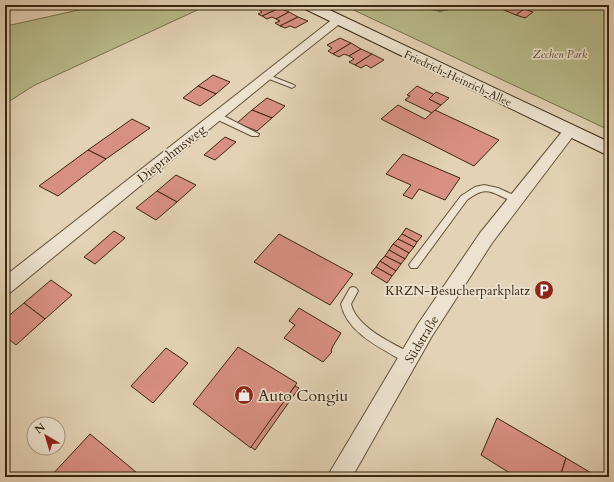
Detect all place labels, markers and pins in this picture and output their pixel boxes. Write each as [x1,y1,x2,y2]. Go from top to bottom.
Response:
parking icon: KRZN-Besucherparkplatz [533,279,555,301]
place label: KRZN-Besucherparkplatz [385,282,530,300]
shop icon: Auto Congiu [233,384,255,406]
place label: Auto Congiu [258,385,349,407]

